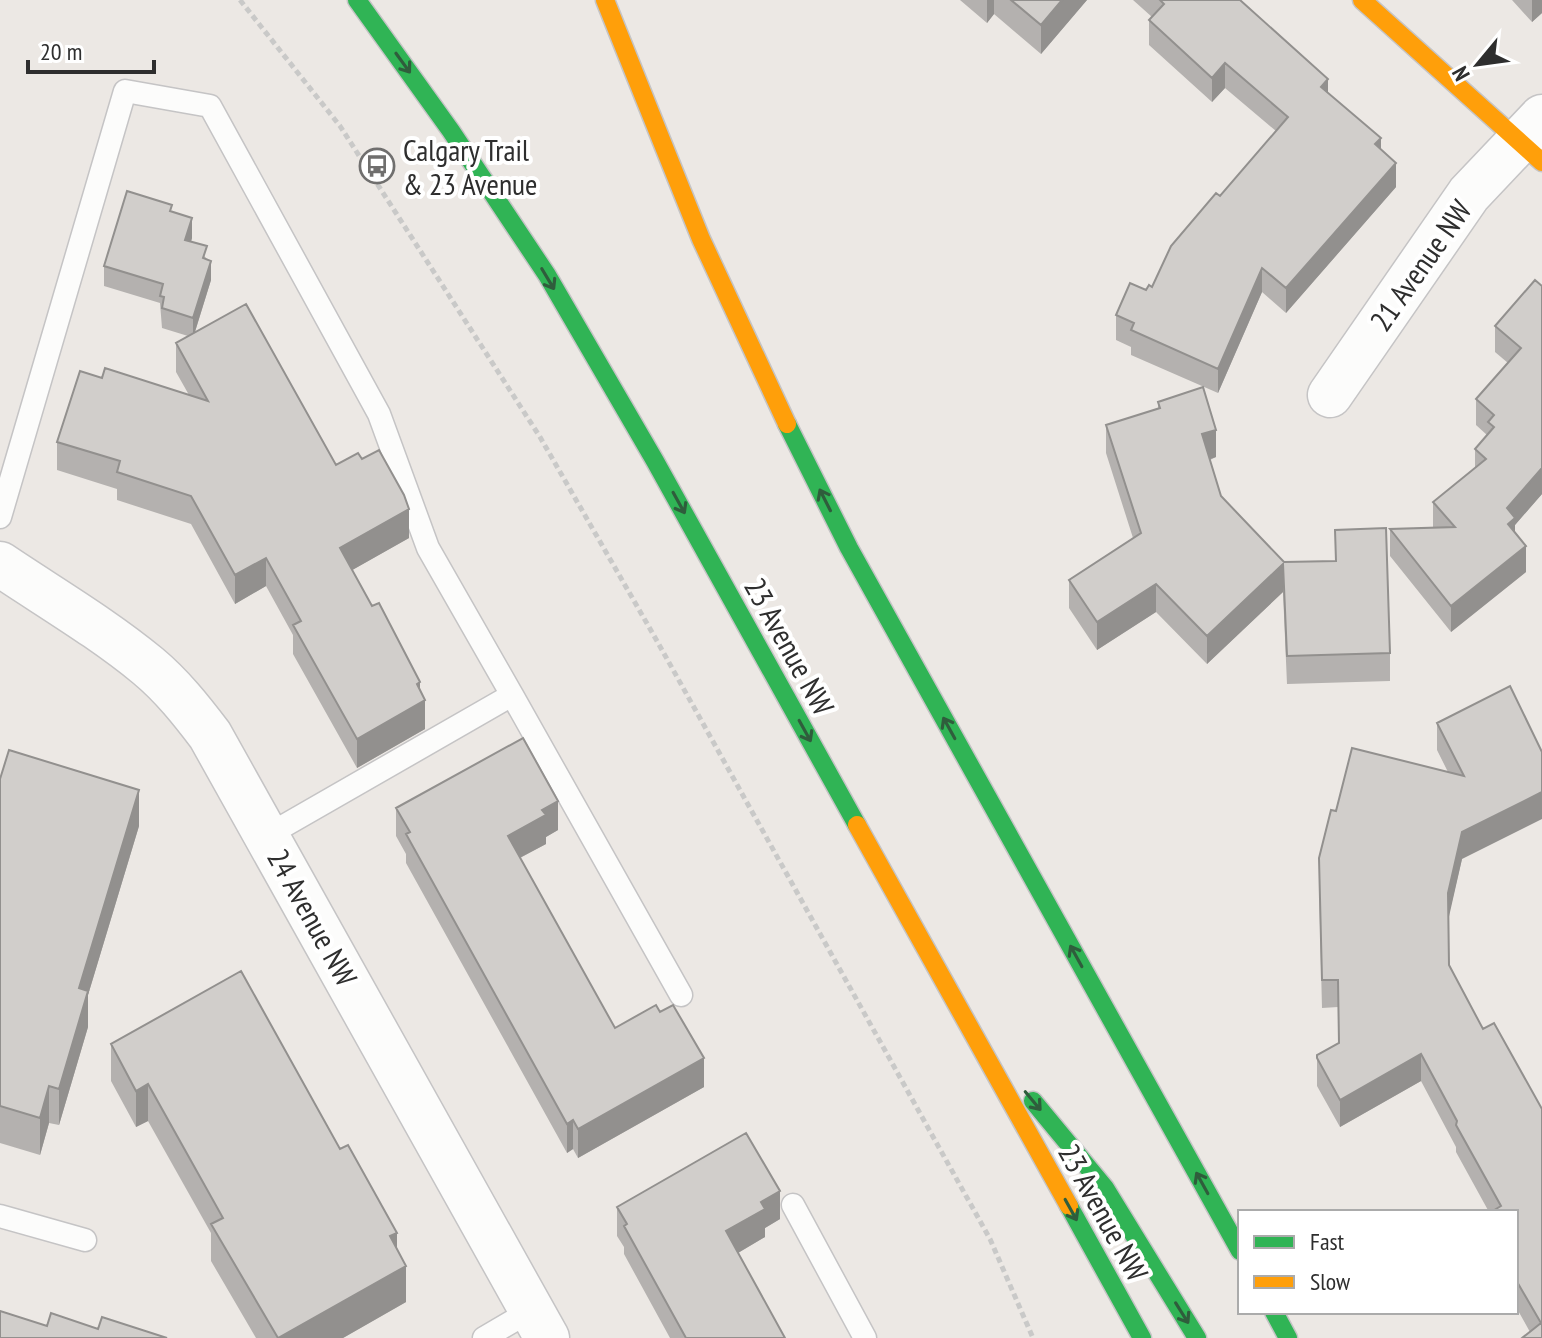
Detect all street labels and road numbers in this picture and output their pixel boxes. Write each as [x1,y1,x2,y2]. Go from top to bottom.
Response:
street label: 21 Avenue NW [1361,192,1479,338]
street label: 23 Avenue NW [736,570,844,722]
street label: 24 Avenue NW [259,841,367,993]
street label: 23 Avenue NW [1050,1136,1158,1288]

